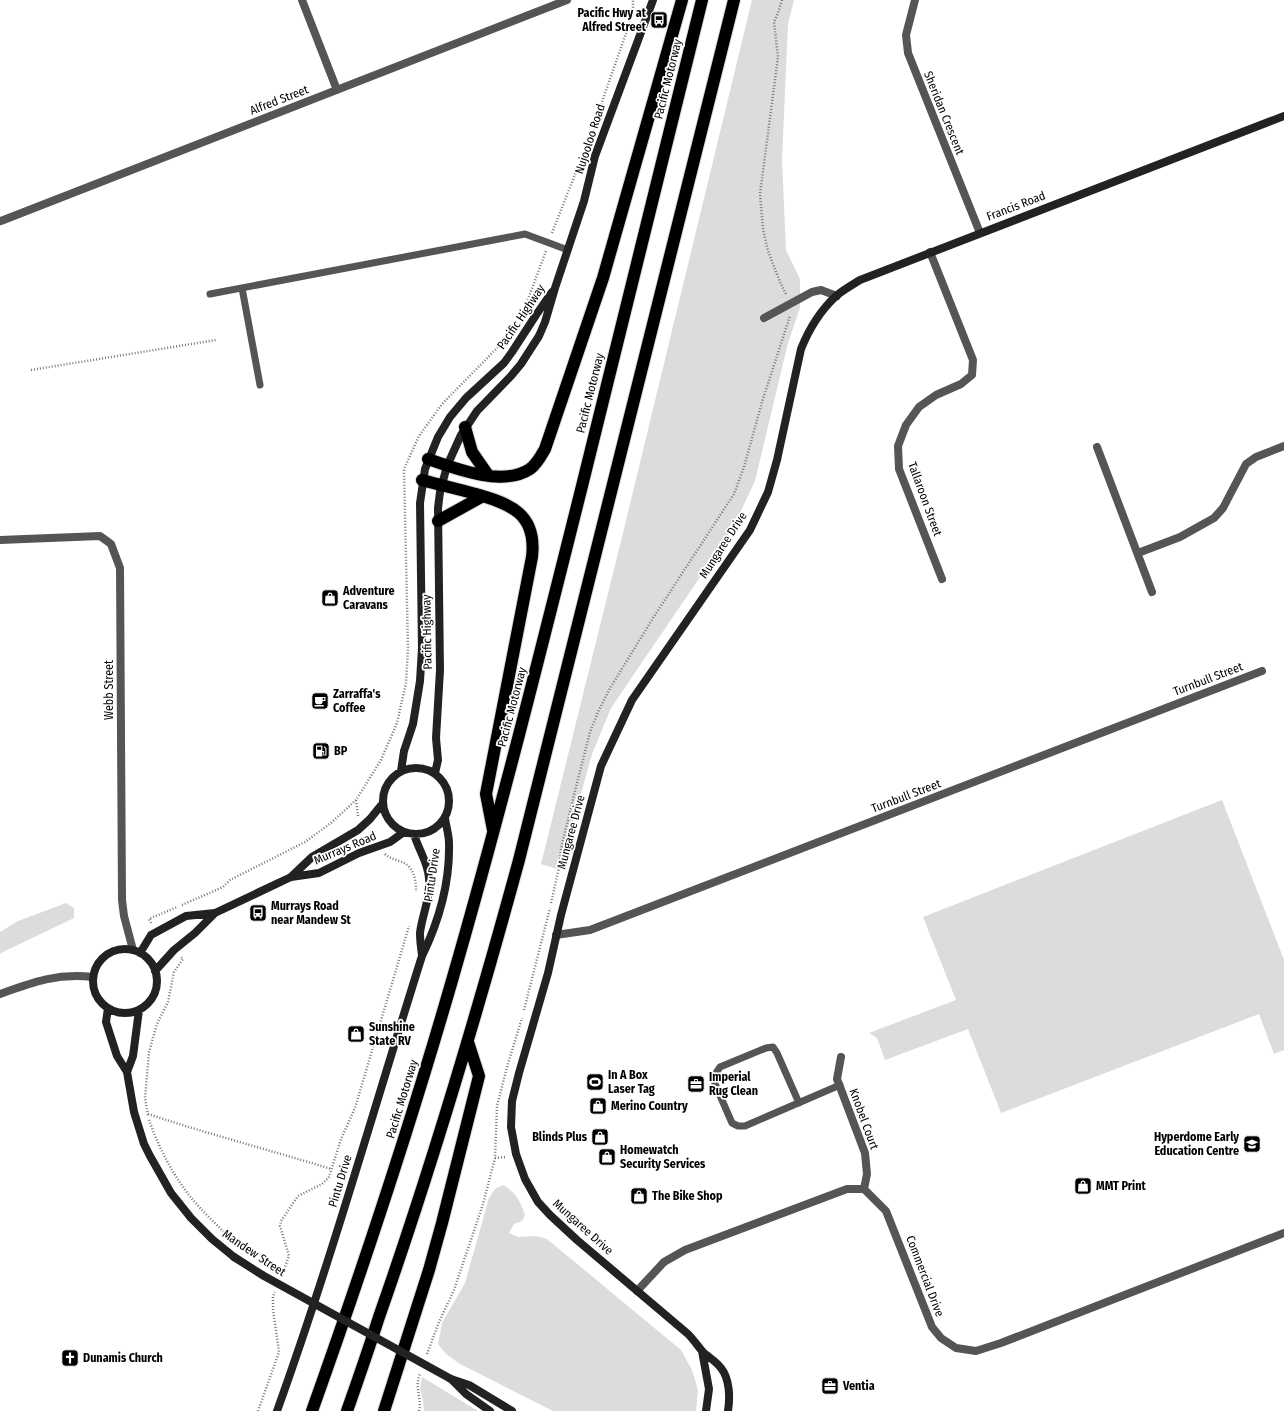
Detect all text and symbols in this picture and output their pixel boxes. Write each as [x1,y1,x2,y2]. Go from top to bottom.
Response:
place label: Pacific Hwy at Alfred Street [578,6,647,34]
bus stop icon: Pacific Hwy at Alfred Street [649,10,669,30]
street label: Pacific Motorway [651,37,685,120]
street label: Sheridan Crescent [921,69,967,157]
street label: Alfred Street [248,82,310,118]
street label: Nujooloo Road [572,102,608,176]
street label: Francis Road [985,188,1047,224]
street label: Pacific Highway [494,281,548,352]
street label: Pacific Motorway [573,351,607,434]
street label: Tallaroon Street [905,460,945,538]
street label: Mungaree Drive [696,509,750,581]
place label: Adventure Caravans [342,584,395,612]
shop icon: Adventure Caravans [320,588,340,608]
street label: Pacific Highway [419,594,435,670]
street label: Turnbull Street [1171,659,1245,699]
street label: Webb Street [102,660,116,720]
street label: Pacific Motorway [495,665,530,748]
place label: Zarraffa's Coffee [333,687,381,715]
cafe icon: Zarraffa's Coffee [310,691,330,711]
fuel station icon: BP [311,741,331,761]
place label: BP [334,744,348,758]
street label: Turnbull Street [869,776,943,816]
street label: Mungaree Drive [554,793,588,871]
street label: Murrays Road [312,829,378,867]
street label: Pintu Drive [421,847,443,903]
place label: Murrays Road near Mandew St [271,899,352,927]
bus stop icon: Murrays Road near Mandew St [248,903,268,923]
place label: Sunshine State RV [369,1020,415,1048]
shop icon: Sunshine State RV [346,1024,366,1044]
street label: Pacific Motorway [383,1057,421,1140]
place label: In A Box Laser Tag [608,1068,655,1096]
place label: Imperial Rug Clean [709,1070,758,1098]
sports icon: In A Box Laser Tag [585,1072,605,1092]
office icon: Imperial Rug Clean [686,1074,706,1094]
street label: Knobel Court [847,1087,882,1151]
shop icon: Merino Country [588,1096,608,1116]
place label: Merino Country [611,1099,688,1113]
shop icon: Blinds Plus [590,1127,610,1147]
place label: Blinds Plus [532,1130,588,1144]
place label: Hyperdome Early Education Centre [1154,1130,1239,1158]
school or university icon: Hyperdome Early Education Centre [1242,1134,1262,1154]
place label: Homewatch Security Services [620,1143,706,1171]
shop icon: Homewatch Security Services [597,1147,617,1167]
street label: Pintu Drive [325,1153,355,1209]
shop icon: MMT Print [1073,1176,1093,1196]
place label: MMT Print [1096,1179,1147,1193]
shop icon: The Bike Shop [629,1186,649,1206]
place label: The Bike Shop [652,1189,723,1203]
street label: Mungaree Drive [550,1196,616,1258]
street label: Mandew Street [220,1227,288,1279]
street label: Commercial Drive [903,1233,947,1319]
church icon: Dunamis Church [60,1348,80,1368]
place label: Dunamis Church [83,1351,163,1365]
office icon: Ventia [820,1376,840,1396]
place label: Ventia [842,1379,875,1393]

